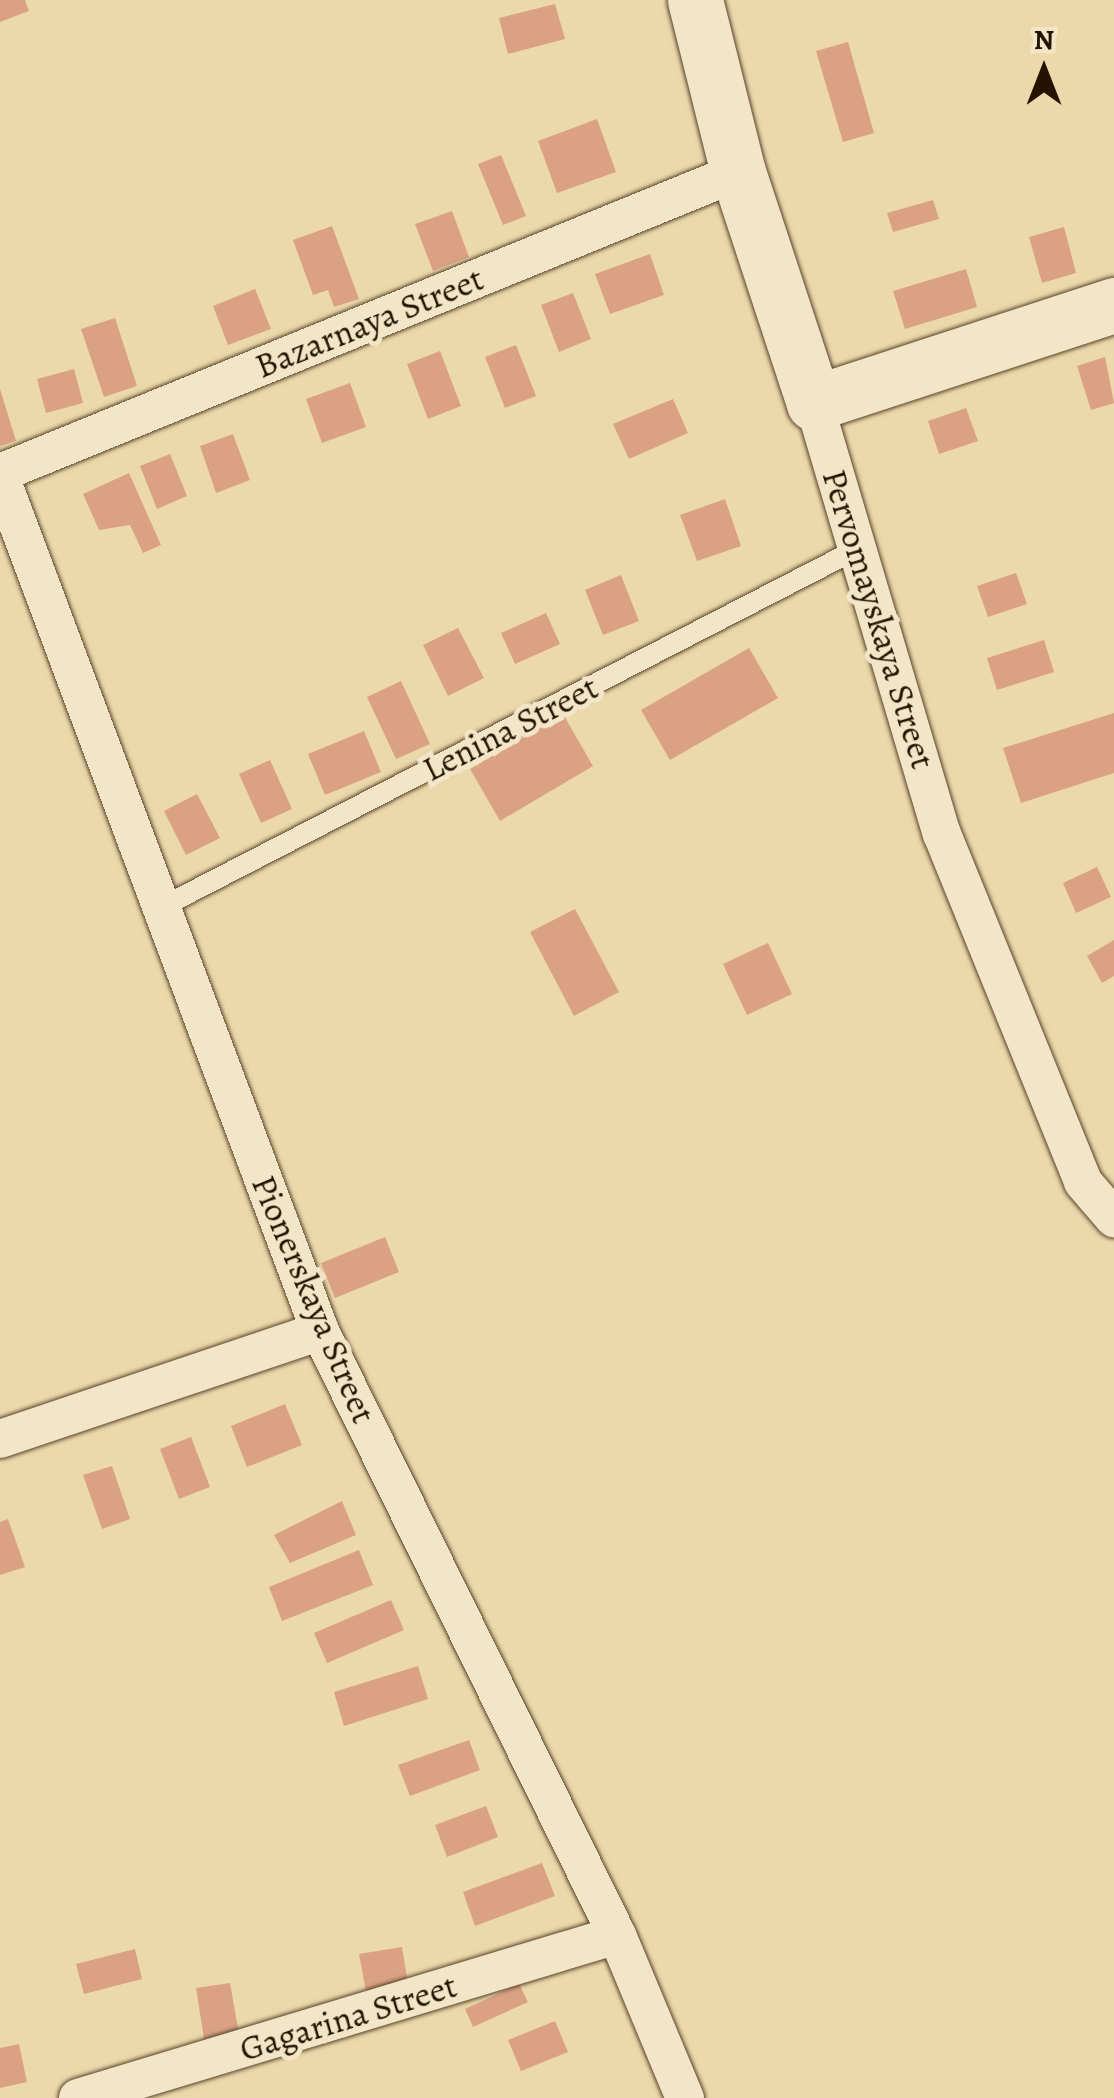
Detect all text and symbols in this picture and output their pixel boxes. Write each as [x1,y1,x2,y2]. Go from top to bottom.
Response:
north arrow [994,20,1094,120]
text: N [1034,21,1054,59]
street label: Bazarnaya Street [249,257,489,387]
street label: Pervomayskaya Street [813,464,945,774]
street label: Lenina Street [415,666,605,790]
street label: Pionerskaya Street [243,1169,385,1429]
street label: Gagarina Street [235,1964,461,2070]

